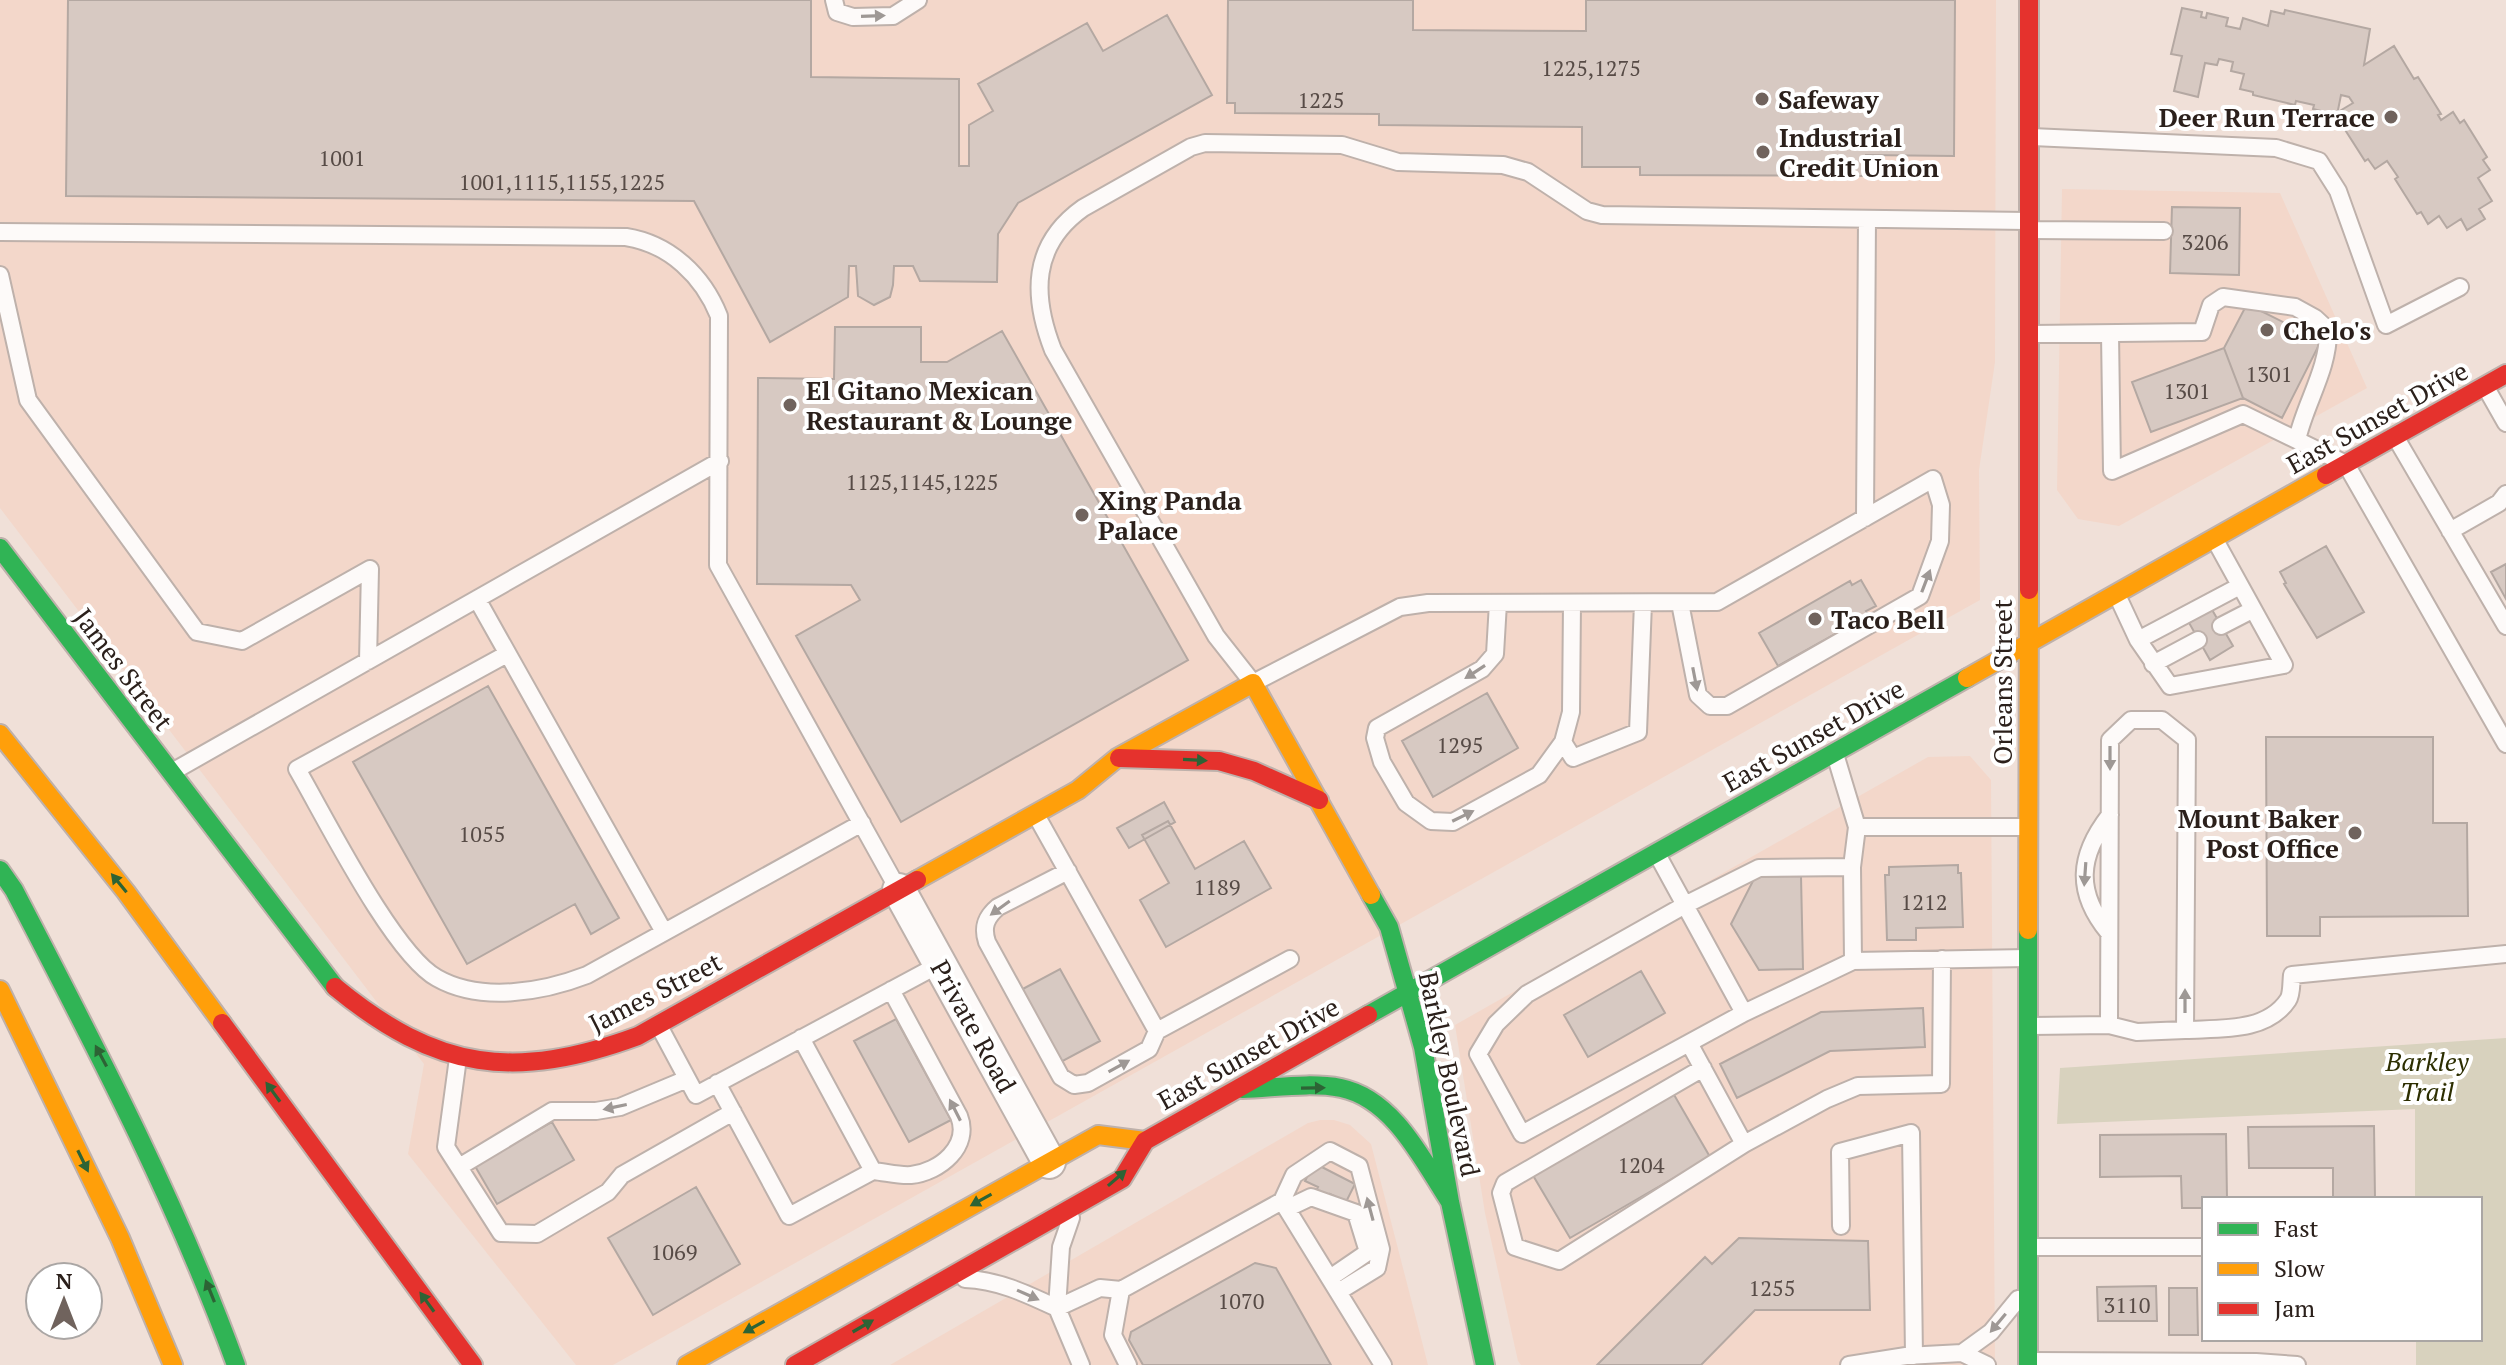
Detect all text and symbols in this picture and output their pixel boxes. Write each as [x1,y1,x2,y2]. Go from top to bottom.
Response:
one-way arrow [861,10,886,23]
house number: 1225,1275 [1541,53,1641,82]
place label: Safeway [1778,82,1880,116]
house number: 1225 [1298,85,1344,114]
marker: Safeway [1753,90,1771,108]
place label: Deer Run Terrace [2159,100,2375,134]
marker: Deer Run Terrace [2382,108,2400,126]
place label: Industrial Credit Union [1779,120,1939,184]
house number: 1001 [319,143,365,172]
marker: Industrial Credit Union [1754,143,1772,161]
house number: 1001,1115,1155,1225 [459,167,665,196]
house number: 3206 [2182,227,2229,256]
place label: Chelo's [2283,313,2371,347]
marker: Chelo's [2258,321,2276,339]
street label: East Sunset Drive [2280,353,2474,481]
house number: 1301 [2246,359,2292,388]
place label: El Gitano Mexican Restaurant & Lounge [806,373,1073,437]
house number: 1301 [2164,376,2210,405]
marker: El Gitano Mexican Restaurant & Lounge [781,396,799,414]
house number: 1125,1145,1225 [845,467,999,496]
place label: Xing Panda Palace [1098,483,1242,547]
marker: Xing Panda Palace [1073,506,1091,524]
one-way arrow [1920,569,1933,593]
street label: Orleans Street [1985,599,2019,765]
street label: James Street [67,601,181,737]
place label: Taco Bell [1831,602,1945,636]
marker: Taco Bell [1806,610,1824,628]
one-way arrow [1464,664,1485,679]
one-way arrow [1690,667,1702,692]
street label: East Sunset Drive [1716,671,1910,799]
house number: 1295 [1437,730,1483,759]
one-way arrow [2104,746,2116,771]
one-way arrow [1183,754,1208,767]
place label: Mount Baker Post Office [2178,801,2340,865]
one-way arrow [1451,809,1474,822]
house number: 1055 [459,819,505,848]
marker: Mount Baker Post Office [2346,824,2364,842]
one-way arrow [2078,862,2091,887]
house number: 1189 [1194,872,1240,901]
one-way arrow [111,873,128,893]
house number: 1212 [1901,887,1947,916]
one-way arrow [989,900,1011,916]
street label: James Street [583,944,727,1040]
street label: Private Road [924,954,1024,1098]
street label: Barkley Boulevard [1412,968,1488,1180]
one-way arrow [2179,988,2191,1013]
street label: East Sunset Drive [1151,989,1345,1117]
one-way arrow [94,1044,107,1067]
park label: Barkley Trail [2384,1044,2470,1108]
one-way arrow [1108,1059,1130,1073]
one-way arrow [1301,1081,1326,1094]
one-way arrow [266,1082,281,1103]
one-way arrow [949,1098,962,1121]
one-way arrow [602,1101,627,1114]
one-way arrow [76,1149,90,1173]
house number: 1204 [1618,1150,1665,1179]
one-way arrow [1107,1170,1127,1187]
one-way arrow [970,1193,992,1207]
one-way arrow [1364,1197,1376,1222]
legend [2202,1197,2482,1341]
text: Fast [2274,1212,2319,1244]
house number: 1069 [651,1237,697,1266]
text: Slow [2274,1252,2325,1284]
north arrow [24,1261,104,1341]
text: N [56,1266,73,1295]
house number: 1255 [1749,1273,1795,1302]
one-way arrow [203,1279,216,1303]
house number: 1070 [1218,1286,1264,1315]
one-way arrow [1016,1288,1040,1301]
house number: 3110 [2104,1290,2150,1319]
one-way arrow [419,1292,435,1312]
text: Jam [2274,1292,2315,1324]
one-way arrow [1990,1313,2007,1333]
one-way arrow [743,1320,766,1334]
one-way arrow [851,1320,874,1333]

